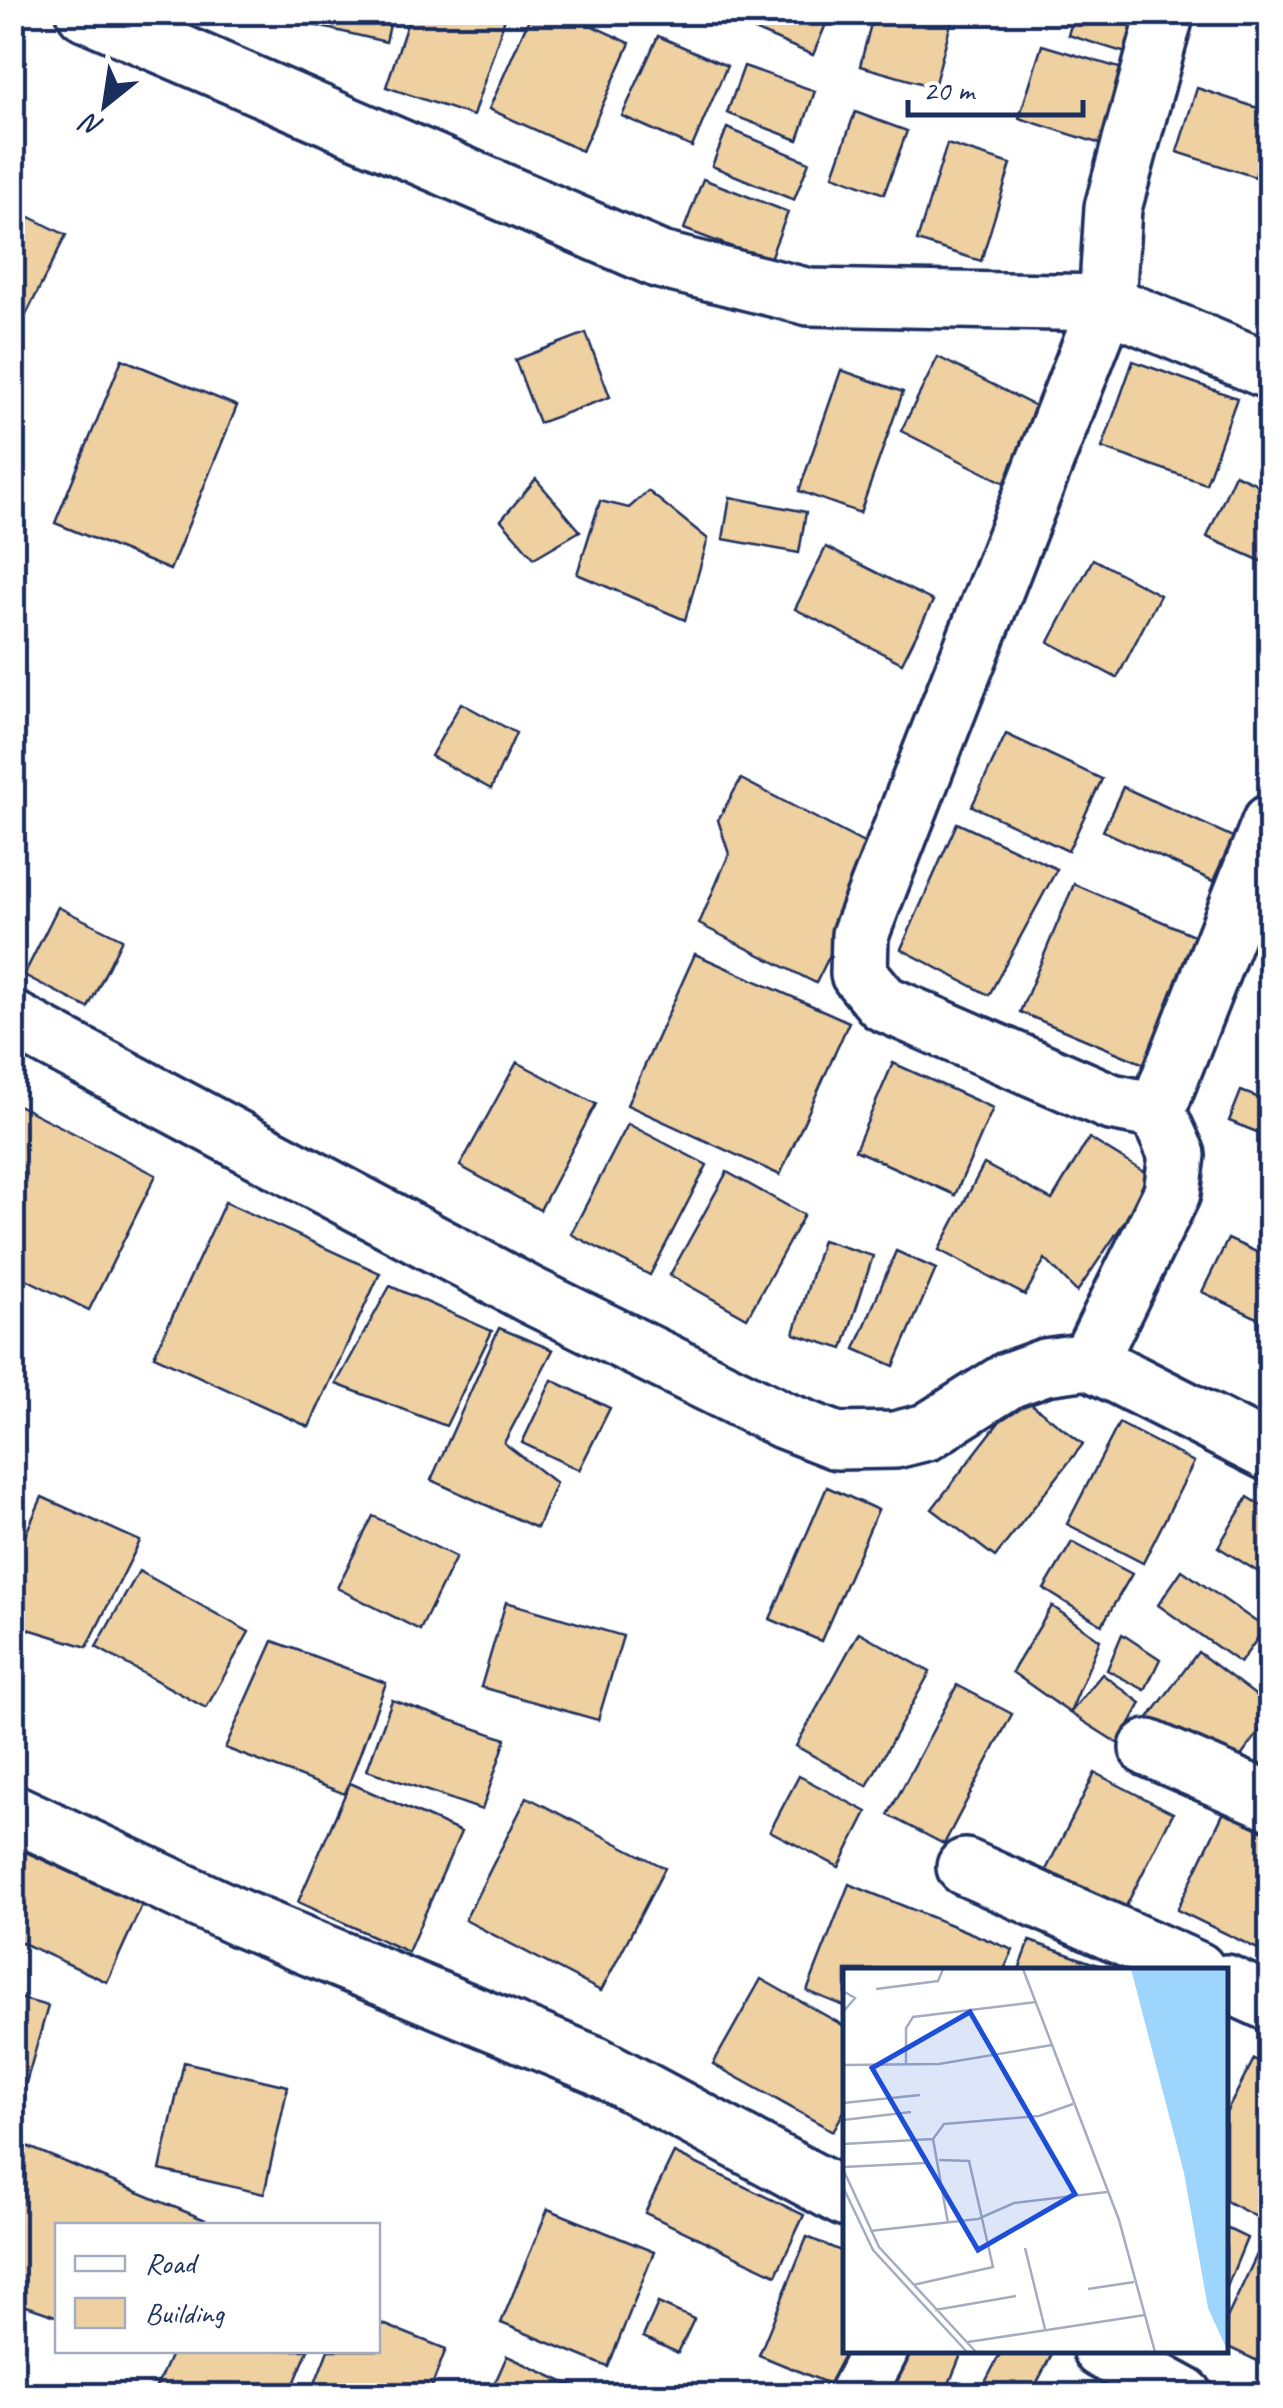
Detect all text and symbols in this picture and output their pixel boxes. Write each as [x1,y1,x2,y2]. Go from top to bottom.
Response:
north arrow [55,55,155,155]
scale bar [908,55,1083,117]
text: 20 m [923,71,976,109]
text: N [72,104,109,146]
inset map [843,1968,1228,2353]
legend [55,2223,380,2353]
text: Road [145,2244,199,2282]
text: Building [145,2294,225,2332]

